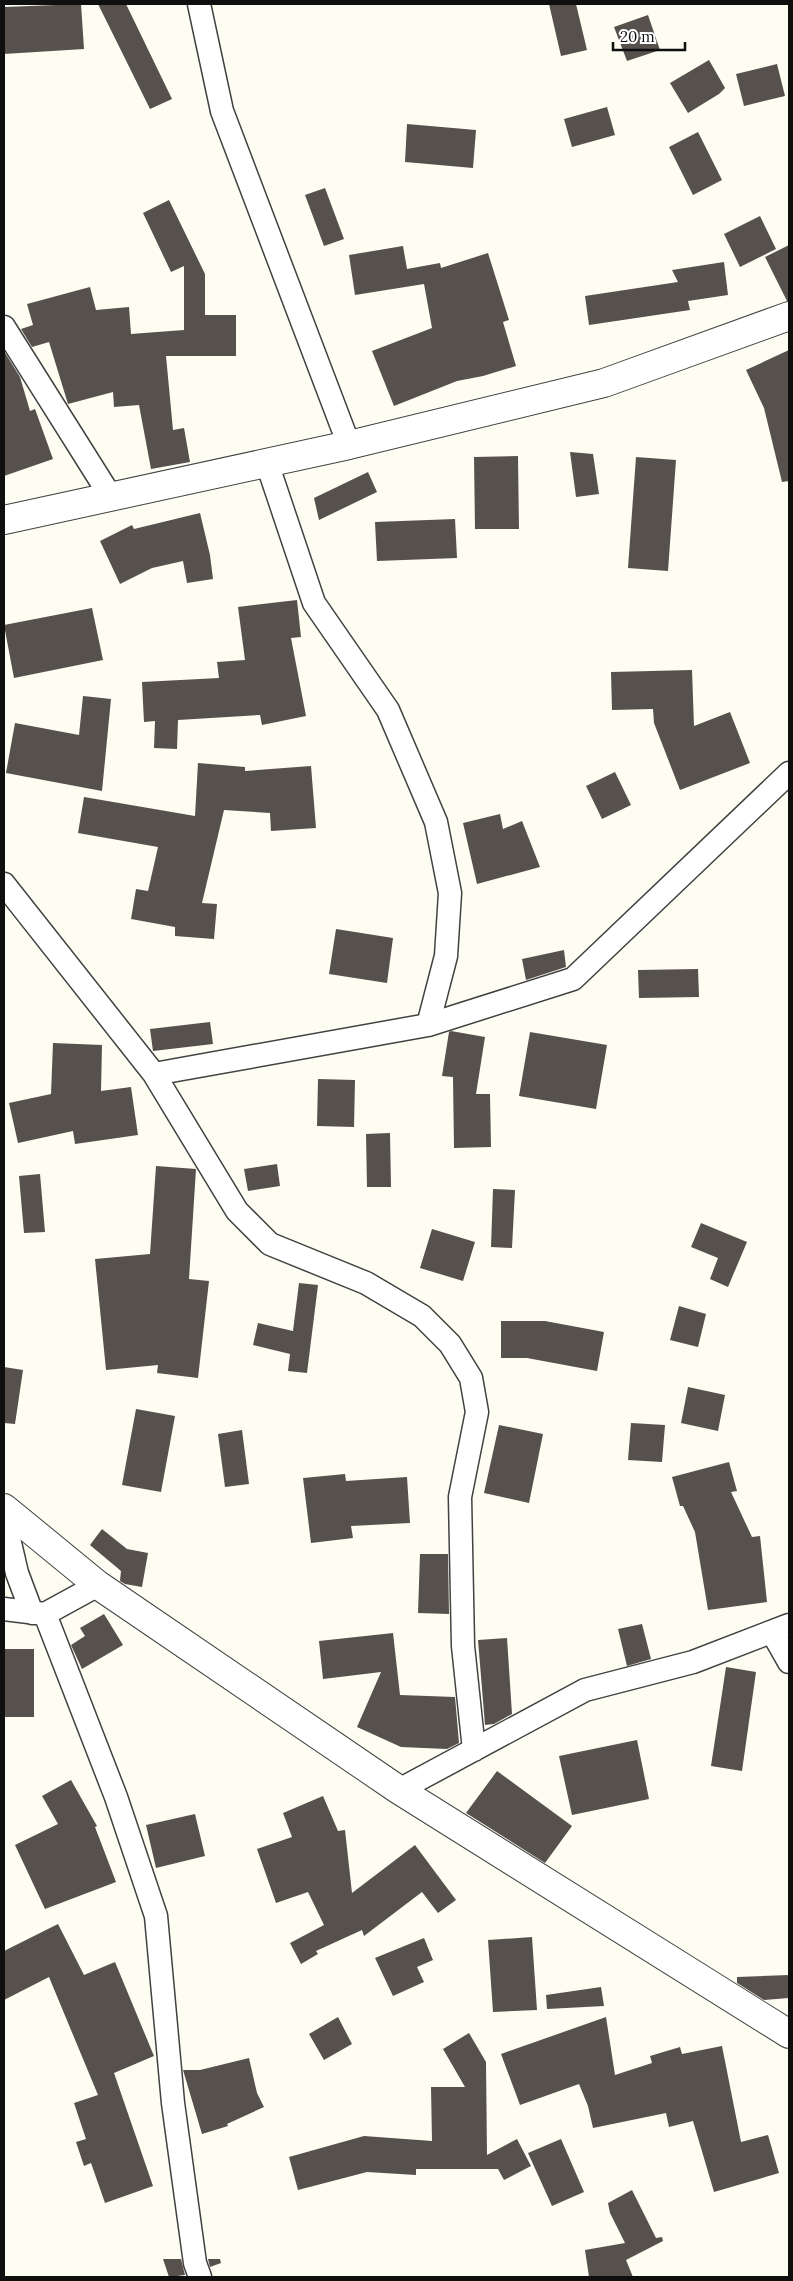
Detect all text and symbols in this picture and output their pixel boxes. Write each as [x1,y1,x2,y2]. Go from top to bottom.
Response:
scale bar [613,20,686,52]
text: 20 m [620,27,655,46]

